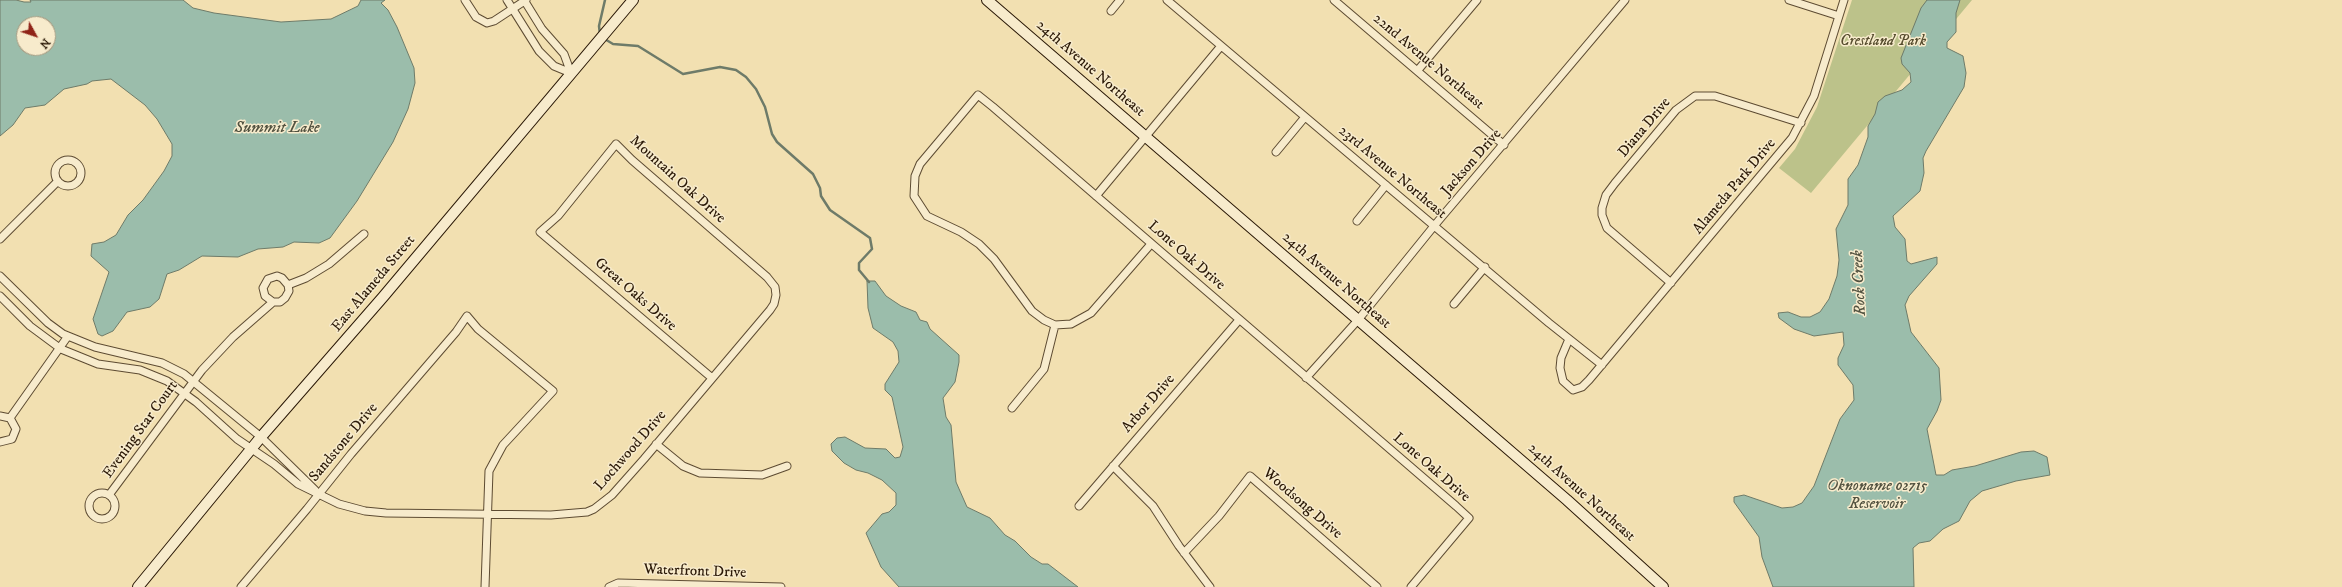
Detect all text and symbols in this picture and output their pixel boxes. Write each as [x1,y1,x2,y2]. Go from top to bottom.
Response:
street label: 22nd Avenue Northeast [1369,10,1487,114]
north arrow [16,16,56,56]
street label: 24th Avenue Northeast [1032,17,1148,121]
park label: Crestland Park [1840,33,1926,51]
text: N [36,35,53,51]
street label: Diana Drive [1615,95,1675,161]
water label: Summit Lake [234,119,320,139]
street label: 23rd Avenue Northeast [1334,123,1450,223]
street label: Jackson Drive [1438,126,1506,200]
street label: Mountain Oak Drive [625,132,729,228]
street label: Alameda Park Drive [1690,135,1780,239]
street label: Lone Oak Drive [1144,218,1228,294]
street label: 24th Avenue Northeast [1278,229,1394,333]
street label: East Alameda Street [328,232,420,336]
water label: Rock Creek [1849,250,1871,316]
street label: Great Oaks Drive [590,255,680,335]
street label: Arbor Drive [1119,371,1179,437]
street label: Evening Star Court [100,378,182,482]
street label: Sandstone Drive [306,400,382,486]
street label: Lochwood Drive [591,407,671,495]
street label: Lone Oak Drive [1389,430,1473,506]
street label: 24th Avenue Northeast [1524,440,1638,546]
street label: Woodsong Drive [1259,465,1345,543]
water label: Oknoname 02715 Reservoir [1827,477,1927,515]
street label: Waterfront Drive [643,561,747,583]

